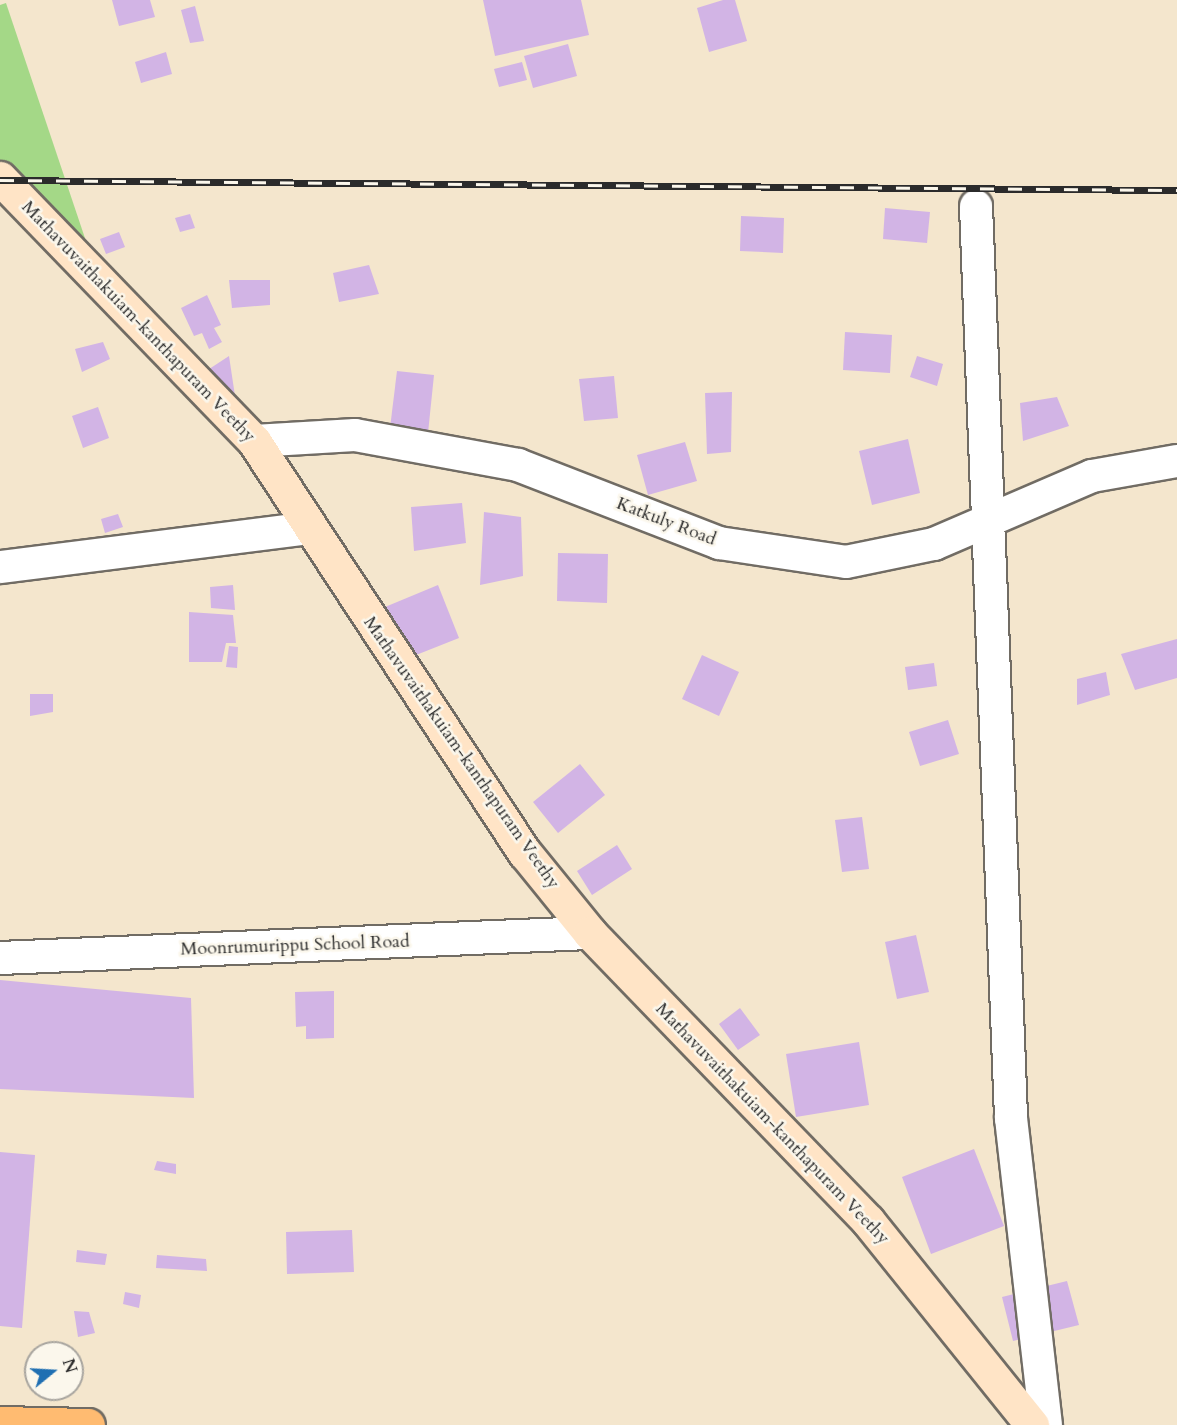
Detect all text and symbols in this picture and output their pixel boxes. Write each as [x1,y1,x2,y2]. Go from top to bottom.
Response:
street label: Mathavuvaithakuiam-kanthapuram Veethy [16,197,260,447]
street label: Katkuly Road [613,493,719,551]
street label: Mathavuvaithakuiam-kanthapuram Veethy [358,613,564,893]
street label: Moonrumurippu School Road [180,931,410,961]
street label: Mathavuvaithakuiam-kanthapuram Veethy [650,999,894,1249]
north arrow [24,1341,84,1401]
text: N [57,1356,82,1376]

